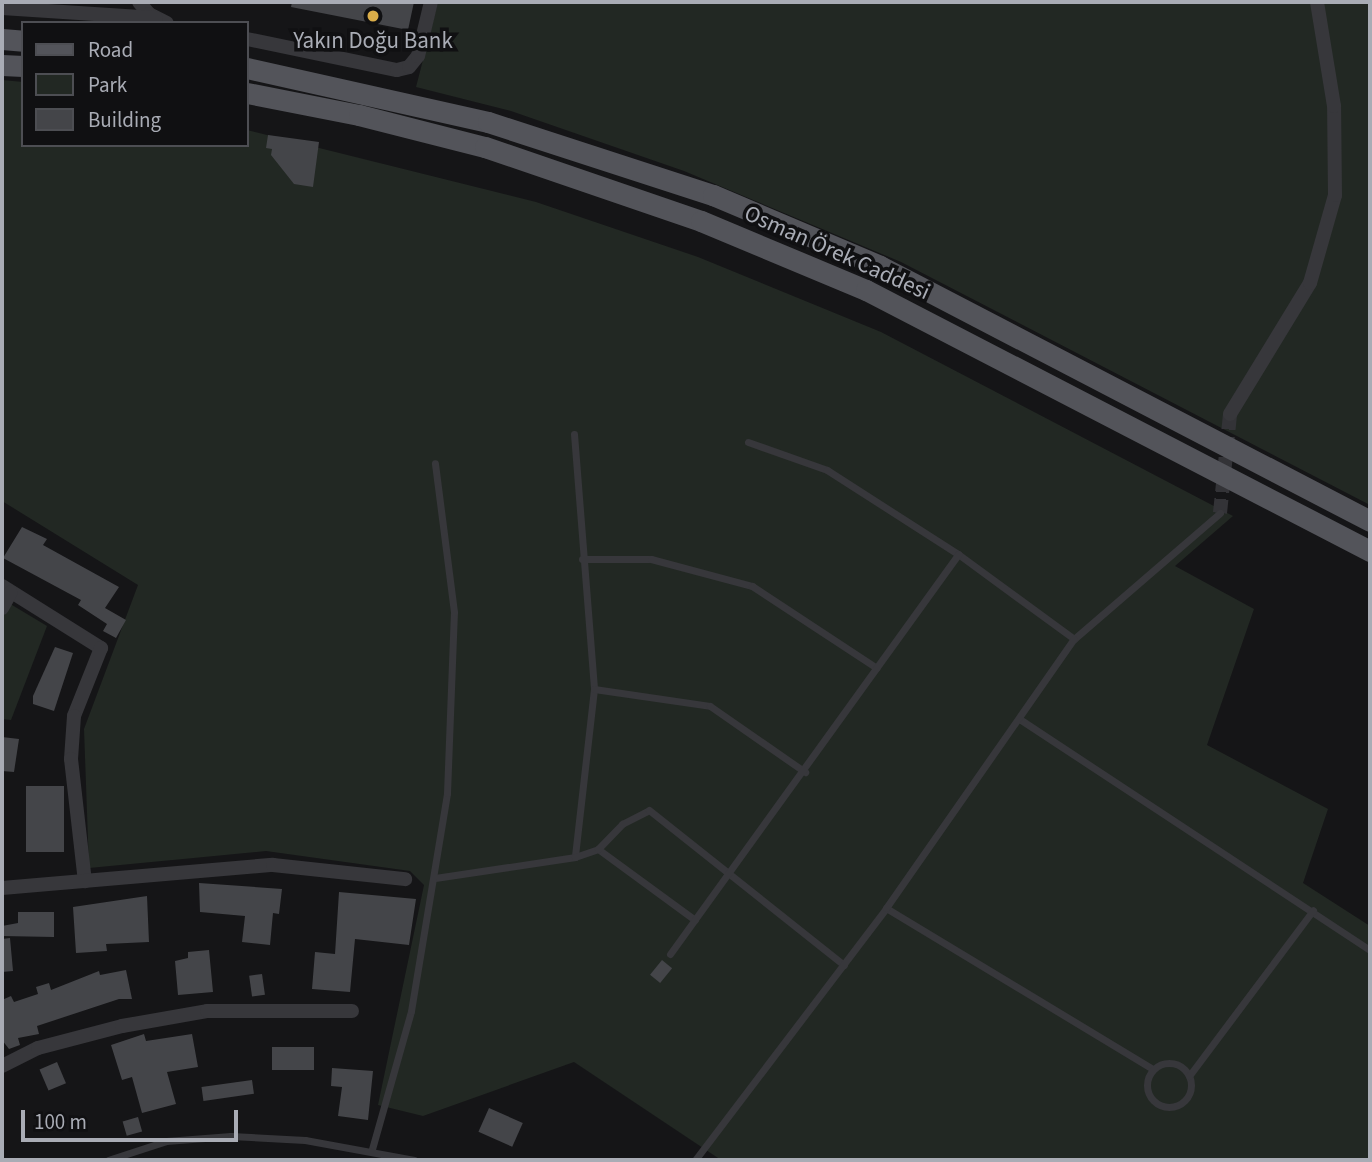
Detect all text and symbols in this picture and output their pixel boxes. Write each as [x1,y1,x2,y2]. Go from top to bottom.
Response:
marker: Yakın Doğu Bank [365,8,381,24]
legend [21,21,248,147]
place label: Yakın Doğu Bank [293,27,453,55]
text: Road [88,35,133,65]
text: Park [88,70,127,100]
text: Building [88,105,161,135]
street label: Osman Örek Caddesi [740,200,934,306]
scale bar [24,1096,242,1140]
text: 100 m [34,1107,87,1137]

